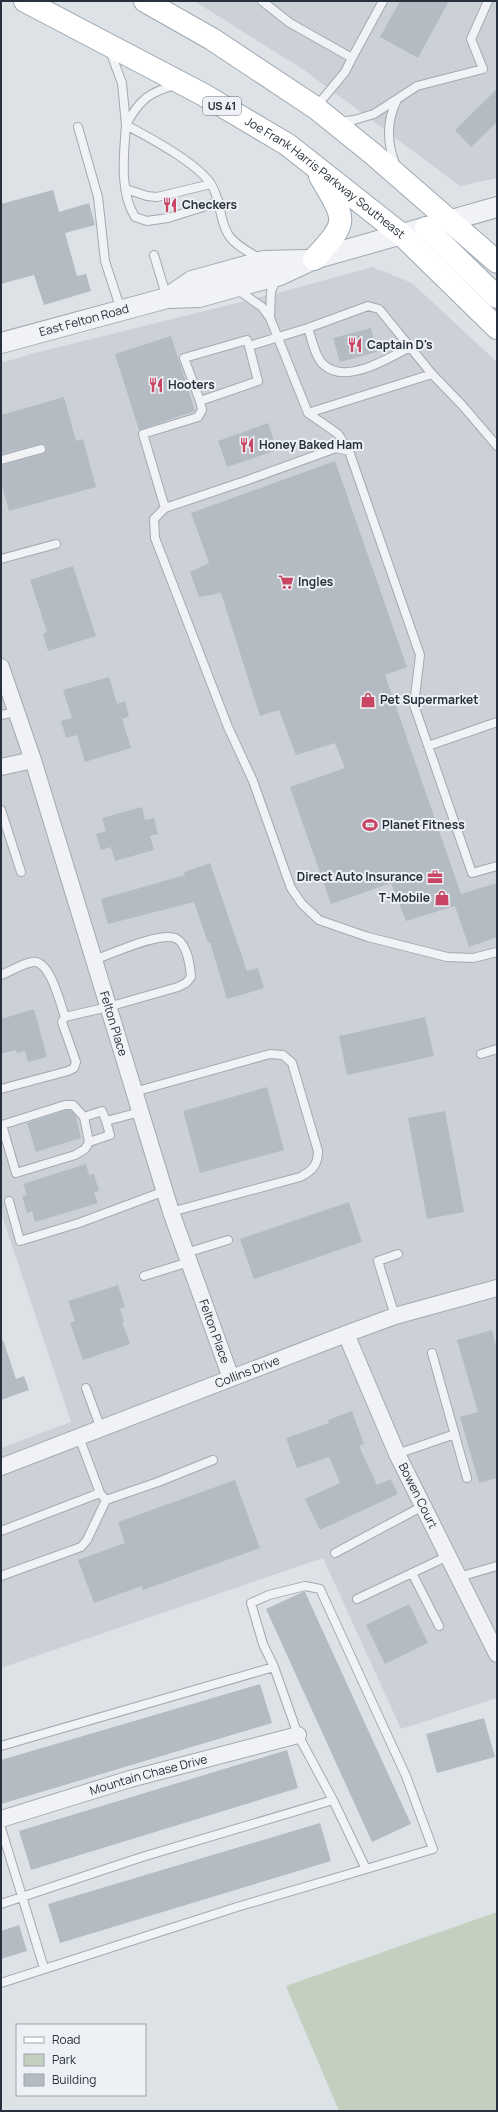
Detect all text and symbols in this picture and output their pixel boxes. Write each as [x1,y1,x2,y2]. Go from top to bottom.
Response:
road number: US 41 [203,97,241,115]
street label: Joe Frank Harris Parkway Southeast [242,112,409,242]
restaurant icon: Checkers [161,196,179,214]
place label: Checkers [182,196,238,213]
street label: East Felton Road [37,300,131,340]
restaurant icon: Captain D's [346,336,364,354]
place label: Captain D's [367,336,433,353]
restaurant icon: Hooters [147,376,165,394]
place label: Hooters [168,376,215,393]
restaurant icon: Honey Baked Ham [238,436,256,454]
place label: Honey Baked Ham [259,436,363,453]
supermarket icon: Ingles [277,573,295,591]
place label: Ingles [298,573,334,590]
shop icon: Pet Supermarket [359,691,377,709]
place label: Pet Supermarket [380,691,478,708]
sports icon: Planet Fitness [361,816,379,834]
place label: Planet Fitness [382,816,465,833]
place label: Direct Auto Insurance [297,868,423,885]
office icon: Direct Auto Insurance [426,868,444,886]
place label: T-Mobile [379,889,430,906]
shop icon: T-Mobile [433,889,451,907]
street label: Felton Place [96,989,132,1058]
street label: Felton Place [195,1297,234,1366]
street label: Collins Drive [212,1351,282,1392]
street label: Bowen Court [395,1460,442,1531]
street label: Mountain Chase Drive [87,1750,209,1799]
legend [16,2024,146,2096]
text: Road [52,2031,80,2048]
text: Park [52,2051,77,2068]
text: Building [52,2071,96,2088]

